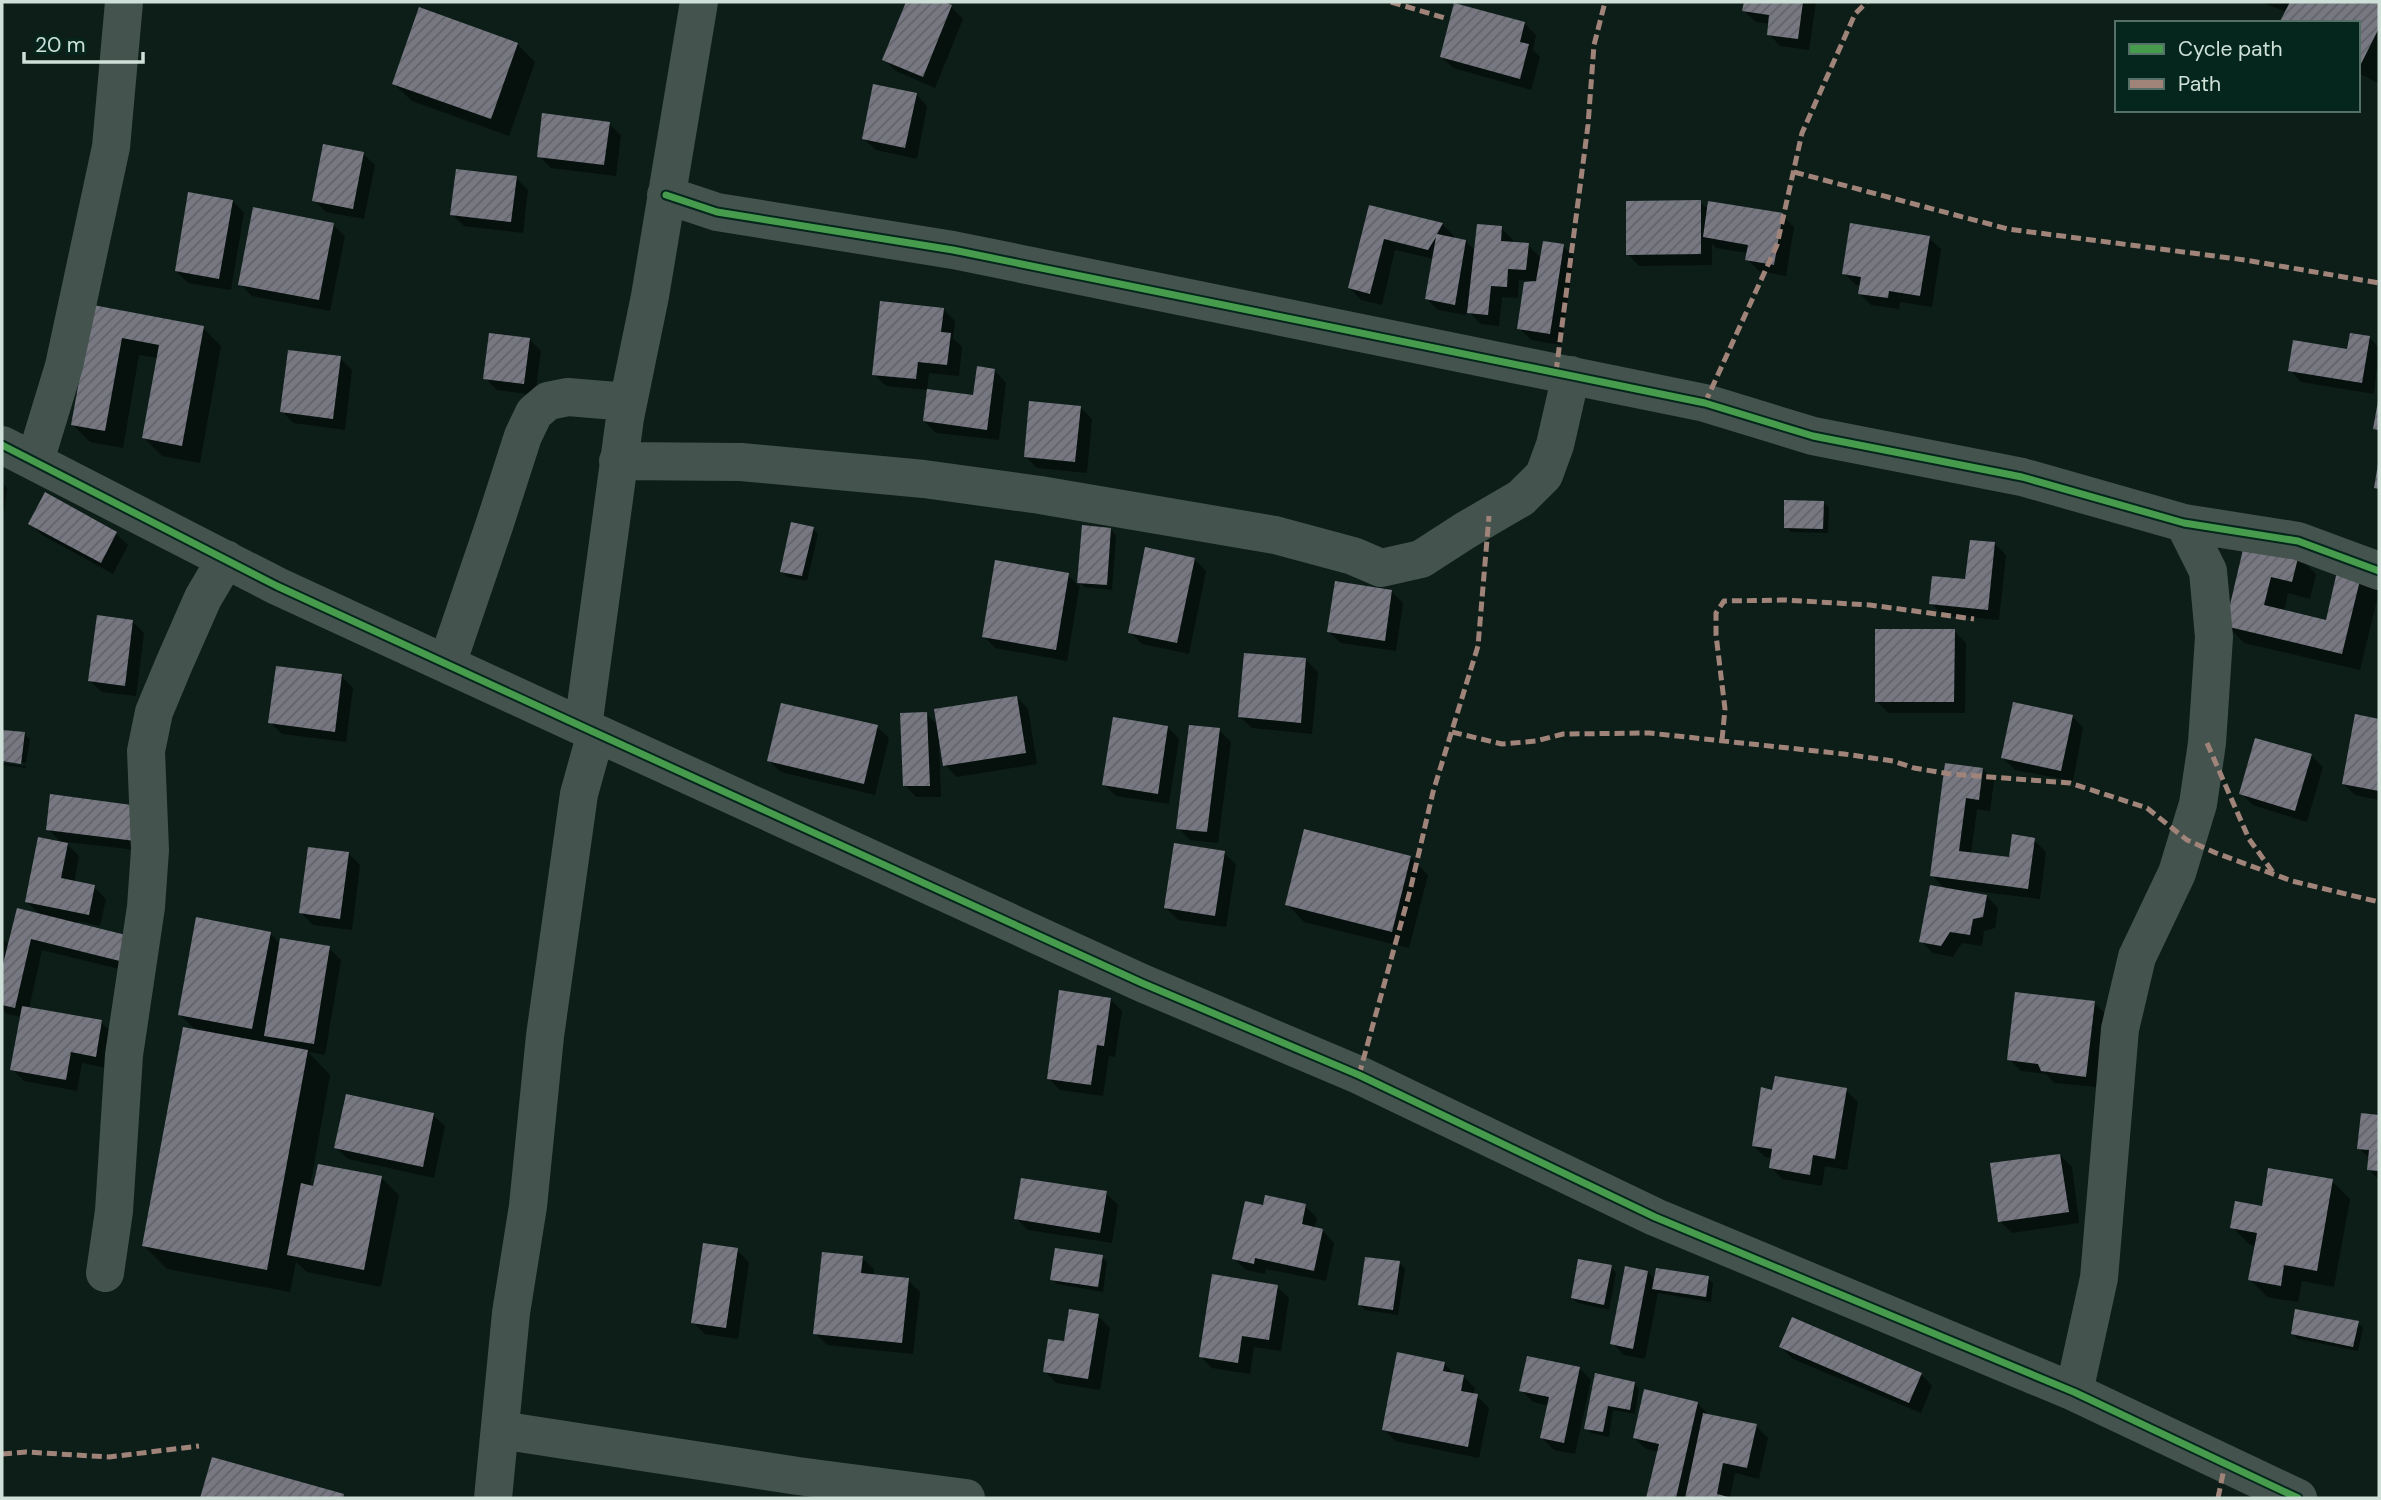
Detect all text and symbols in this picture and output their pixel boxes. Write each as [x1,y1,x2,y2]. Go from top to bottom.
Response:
scale bar [24,21,144,65]
legend [2115,21,2360,112]
text: 20 m [35,31,86,59]
text: Cycle path [2178,35,2283,63]
text: Path [2178,70,2221,98]

